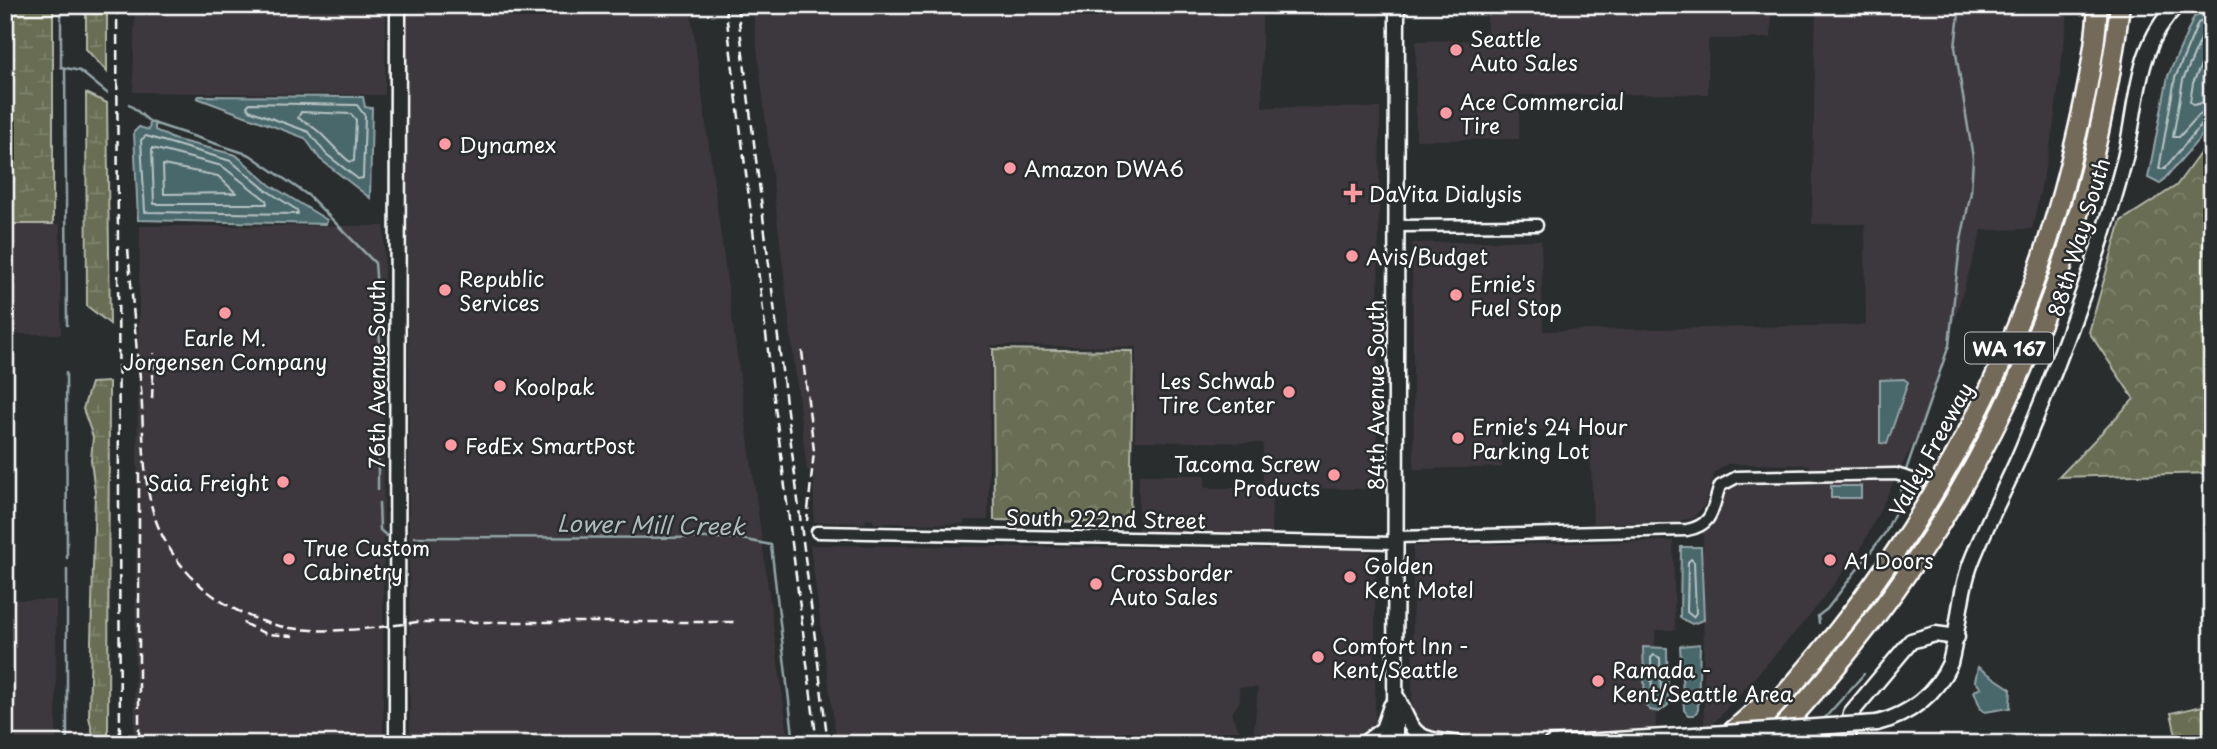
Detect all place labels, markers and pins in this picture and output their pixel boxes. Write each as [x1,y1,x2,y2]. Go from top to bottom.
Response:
place label: Seattle Auto Sales [1470,22,1578,78]
marker: Seattle Auto Sales [1448,42,1464,58]
place label: Ace Commercial Tire [1460,85,1624,141]
marker: Ace Commercial Tire [1438,105,1454,121]
place label: Dynamex [459,128,556,160]
marker: Dynamex [437,136,453,152]
place label: Amazon DWA6 [1024,152,1184,184]
marker: Amazon DWA6 [1002,160,1018,176]
place label: DaVita Dialysis [1369,177,1522,209]
marker: DaVita Dialysis [1343,183,1363,203]
place label: Avis/Budget [1366,240,1488,272]
marker: Avis/Budget [1344,248,1360,264]
place label: Republic Services [459,262,544,318]
place label: Ernie's Fuel Stop [1470,267,1562,323]
marker: Republic Services [437,282,453,298]
marker: Ernie's Fuel Stop [1448,287,1464,303]
marker: Earle M. Jorgensen Company [217,305,233,321]
place label: Earle M. Jorgensen Company [123,321,327,377]
place label: Les Schwab Tire Center [1159,364,1275,420]
place label: Koolpak [514,370,595,402]
marker: Koolpak [492,378,508,394]
marker: Les Schwab Tire Center [1281,384,1297,400]
place label: Ernie's 24 Hour Parking Lot [1472,410,1628,466]
place label: FedEx SmartPost [465,429,635,461]
marker: Ernie's 24 Hour Parking Lot [1450,430,1466,446]
marker: FedEx SmartPost [443,437,459,453]
place label: Tacoma Screw Products [1174,447,1320,503]
place label: Saia Freight [148,466,269,498]
marker: Tacoma Screw Products [1326,467,1342,483]
marker: Saia Freight [275,474,291,490]
place label: True Custom Cabinetry [303,531,430,587]
place label: A1 Doors [1844,544,1934,576]
place label: Golden Kent Motel [1364,549,1474,605]
marker: True Custom Cabinetry [281,551,297,567]
marker: A1 Doors [1822,552,1838,568]
place label: Crossborder Auto Sales [1110,556,1233,612]
marker: Golden Kent Motel [1342,569,1358,585]
marker: Crossborder Auto Sales [1088,576,1104,592]
place label: Comfort Inn - Kent/Seattle [1332,629,1469,685]
marker: Comfort Inn - Kent/Seattle [1310,649,1326,665]
place label: Ramada - Kent/Seattle Area [1612,653,1794,709]
marker: Ramada - Kent/Seattle Area [1590,673,1606,689]

